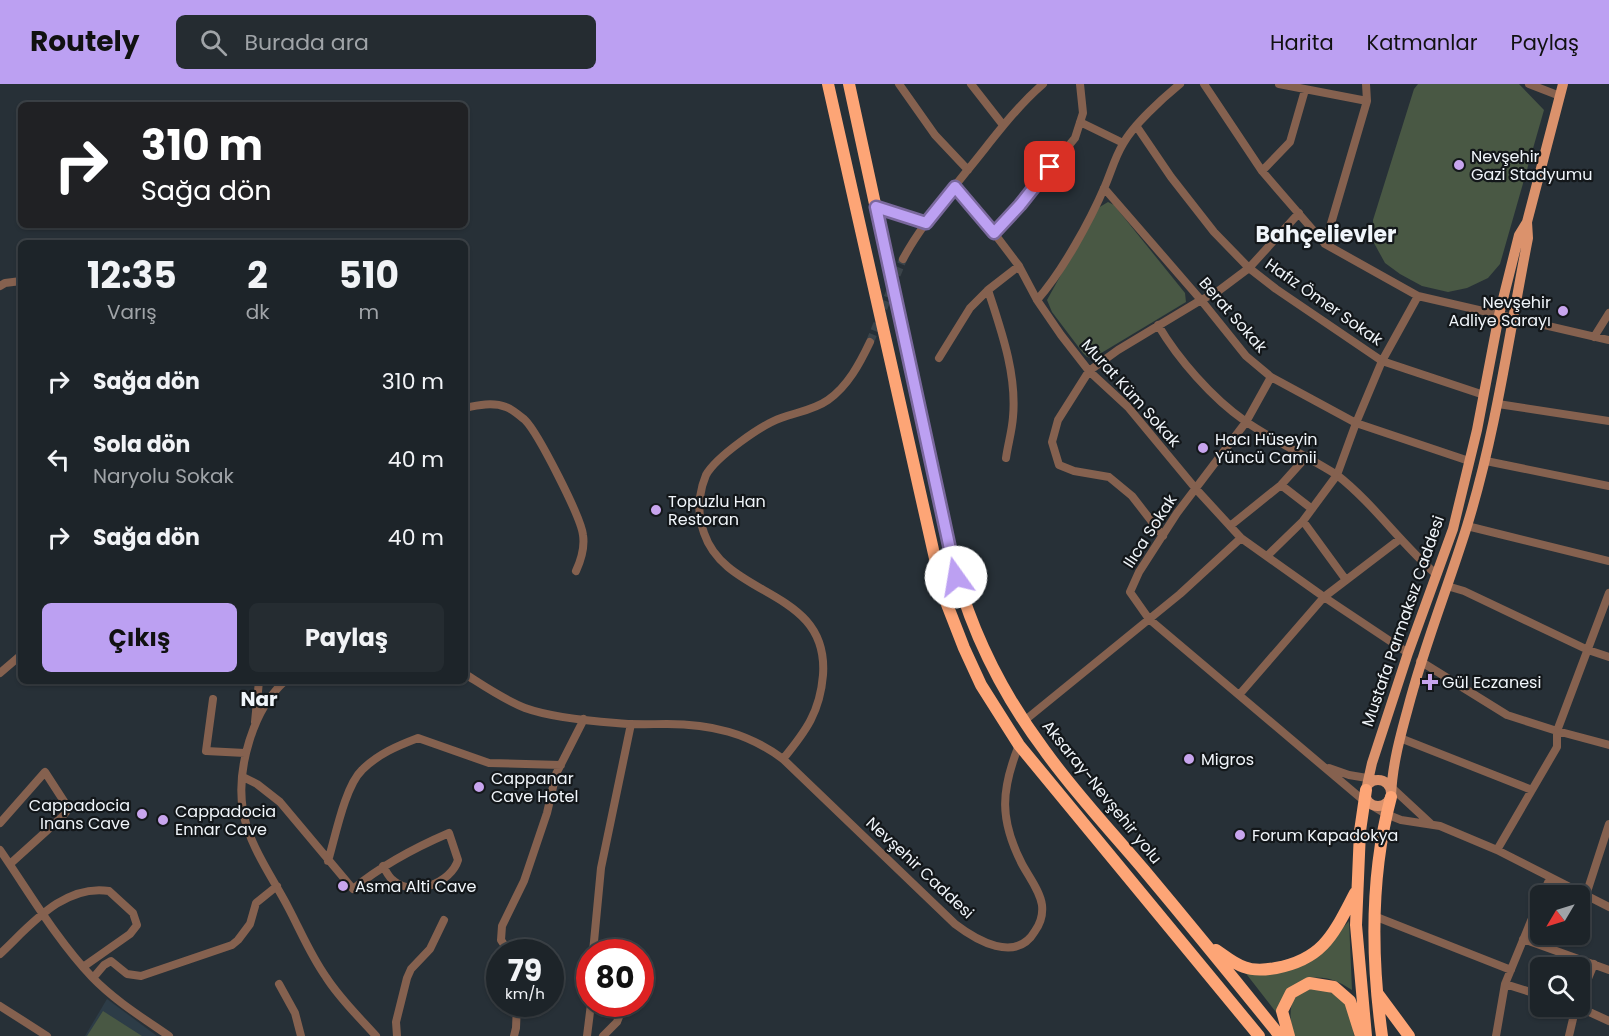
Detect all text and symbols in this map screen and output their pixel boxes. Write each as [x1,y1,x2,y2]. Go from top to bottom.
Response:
search box [176,15,596,69]
text: Routely [30,22,140,61]
icon: search [197,26,230,59]
text: Burada ara [245,27,369,58]
text: Harita [1270,28,1334,57]
text: Katmanlar [1367,28,1477,57]
text: Paylaş [1510,28,1579,57]
text: 310 m [141,116,263,175]
icon: right [42,126,120,204]
pin [1024,141,1075,192]
place label: Nevşehir Gazi Stadyumu [1471,145,1593,186]
icon: arrive [1033,150,1066,183]
marker: Nevşehir Gazi Stadyumu [1452,158,1466,172]
text: Sağa dön [141,172,272,209]
district label: Bahçelievler [1256,219,1396,250]
text: 12:35 [87,250,177,301]
text: 2 [247,250,268,301]
text: 510 [339,250,399,301]
street label: Hafız Ömer Sokak [1261,253,1388,352]
street label: Berat Sokak [1194,272,1273,358]
place label: Nevşehir Adliye Sarayı [1448,291,1551,332]
text: Varış [107,298,157,326]
text: dk [246,298,269,326]
text: m [358,298,379,326]
marker: Nevşehir Adliye Sarayı [1556,304,1570,318]
street label: Murat Küm Sokak [1076,334,1186,453]
icon: right [42,365,75,398]
text: Sağa dön [93,366,200,397]
text: 310 m [382,366,444,397]
place label: Hacı Hüseyin Yüncü Camii [1215,428,1318,469]
text: Sola dön [93,429,190,460]
marker: Hacı Hüseyin Yüncü Camii [1196,441,1210,455]
icon: left [42,443,75,476]
text: 40 m [388,444,444,475]
text: Naryolu Sokak [93,462,234,490]
street label: Ilıca Sokak [1118,489,1183,572]
place label: Topuzlu Han Restoran [668,490,766,531]
marker: Topuzlu Han Restoran [649,503,663,517]
street label: Mustafa Parmaksız Caddesi [1356,512,1450,730]
icon: right [42,521,75,554]
text: Sağa dön [93,522,200,553]
text: 40 m [388,522,444,553]
position arrow [924,545,988,609]
button: Çıkış [42,603,237,672]
button: Paylaş [249,603,444,672]
place label: Gül Eczanesi [1442,671,1541,694]
marker: Gül Eczanesi [1423,675,1437,689]
district label: Nar [240,685,278,713]
street label: Aksaray-Nevşehir yolu [1037,715,1167,869]
place label: Migros [1201,748,1254,771]
marker: Migros [1182,752,1196,766]
place label: Cappanar Cave Hotel [491,767,578,808]
marker: Cappanar Cave Hotel [472,780,486,794]
place label: Cappadocia Inans Cave [29,794,130,835]
place label: Cappadocia Ennar Cave [175,800,276,841]
marker: Cappadocia Inans Cave [135,807,149,821]
street label: Nevşehir Caddesi [861,812,979,924]
marker: Cappadocia Ennar Cave [156,813,170,827]
place label: Forum Kapadokya [1252,824,1398,847]
marker: Forum Kapadokya [1233,828,1247,842]
place label: Asma Alti Cave [355,875,477,898]
marker: Asma Alti Cave [336,879,350,893]
north arrow [1530,885,1590,945]
map controls [1530,885,1590,1017]
speed limit sign: 80 [576,939,654,1017]
text: 79 [508,949,542,992]
button: search [1530,957,1590,1017]
text: km/h [505,983,545,1004]

